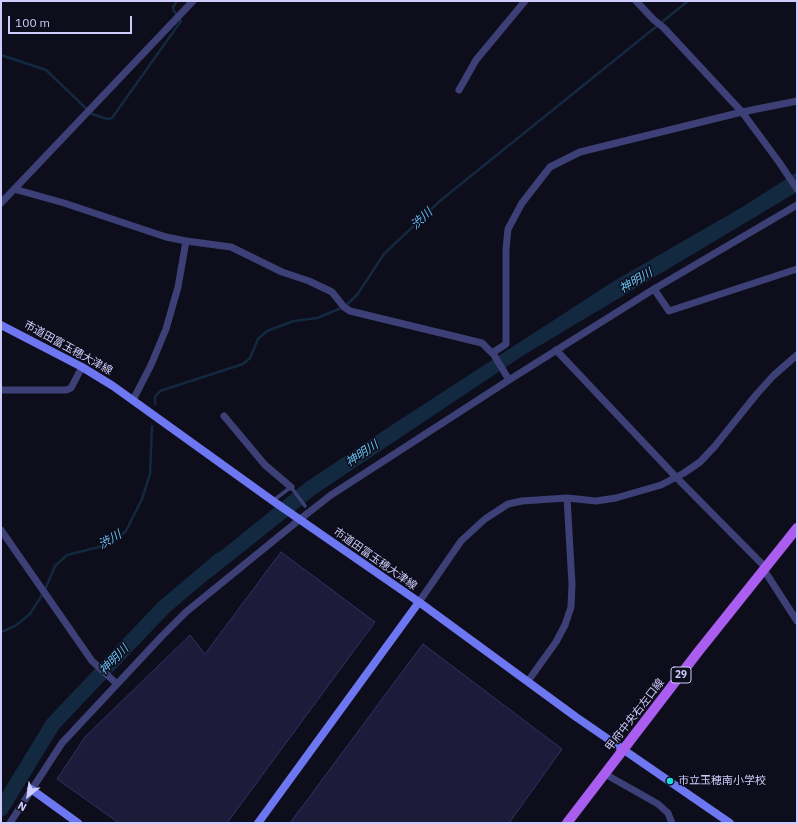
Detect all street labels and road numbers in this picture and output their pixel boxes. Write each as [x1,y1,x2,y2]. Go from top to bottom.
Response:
street label: 市道田富玉穂大津線 [22,318,114,378]
street label: 市道田富玉穂大津線 [331,525,419,593]
road number: 29 [671,667,691,683]
street label: 甲府中央右左口線 [603,676,667,754]

